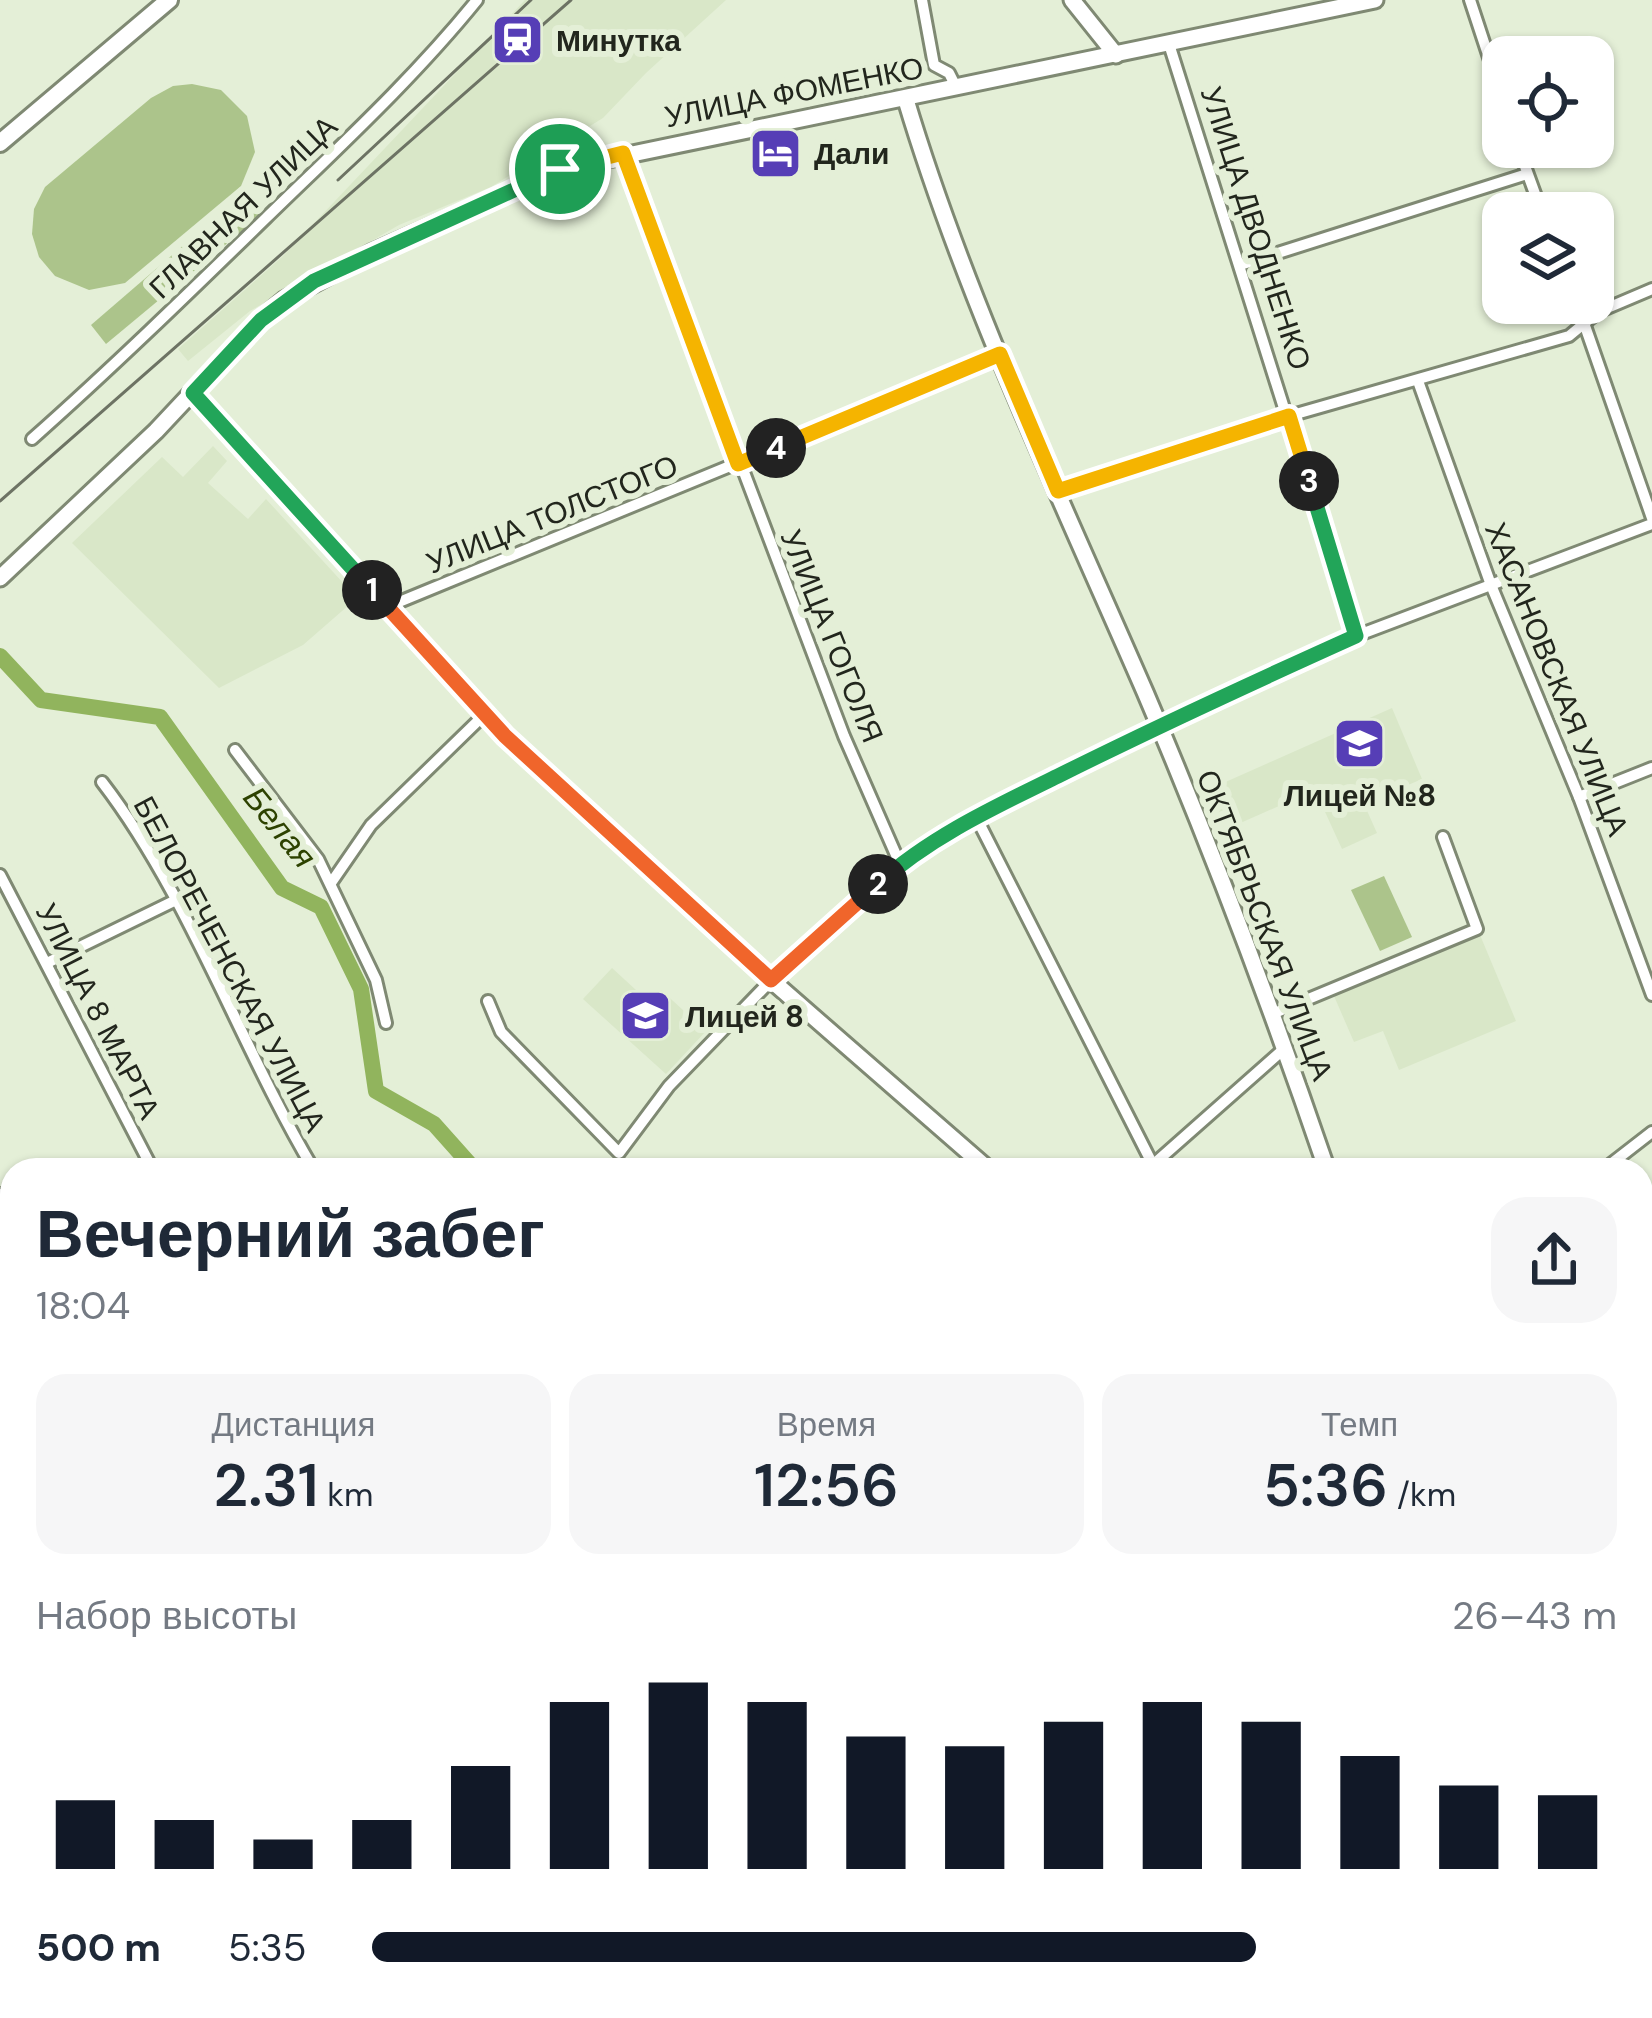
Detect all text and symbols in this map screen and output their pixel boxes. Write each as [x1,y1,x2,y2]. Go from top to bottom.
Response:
station icon: Минутка [489,12,545,68]
place label: Минутка [556,21,681,60]
map controls [1482,36,1614,324]
button: locate [1482,36,1614,168]
street label: УЛИЦА ФОМЕНКО [661,48,927,136]
street label: УЛИЦА ДВОДНЕНКО [1192,81,1320,375]
street label: ГЛАВНАЯ УЛИЦА [141,107,345,307]
pin [509,118,611,220]
hotel icon: Дали [747,125,803,181]
place label: Дали [814,134,890,173]
icon: arrive [527,136,593,202]
button: layers [1482,192,1614,324]
pin: 4 [746,418,806,478]
text: 4 [765,426,787,469]
street label: УЛИЦА ТОЛСТОГО [420,446,684,582]
pin: 3 [1279,451,1339,511]
text: 3 [1299,459,1319,502]
street label: ХАСАНОВСКАЯ УЛИЦА [1476,517,1638,841]
street label: УЛИЦА ГОГОЛЯ [772,524,892,748]
pin: 1 [342,560,402,620]
text: 1 [366,568,378,611]
school or university icon: Лицей №8 [1332,715,1388,771]
street label: ОКТЯБРЬСКАЯ УЛИЦА [1188,764,1342,1086]
place label: Лицей №8 [1284,776,1436,815]
water label: Белая [234,777,326,877]
street label: БЕЛОРЕЧЕНСКАЯ УЛИЦА [125,789,335,1139]
pin: 2 [848,854,908,914]
text: 2 [868,862,888,905]
street label: УЛИЦА 8 МАРТА [27,897,169,1125]
school or university icon: Лицей 8 [618,988,674,1044]
place label: Лицей 8 [685,997,804,1036]
text: Вечерний забег [36,1192,545,1277]
button: share [1491,1197,1617,1323]
text: 18:04 [36,1280,130,1331]
text: Дистанция [212,1403,375,1446]
text: Время [777,1403,876,1446]
text: Темп [1321,1403,1398,1446]
text: 2.31 [214,1446,319,1525]
text: 12:56 [754,1446,899,1525]
text: 5:36 [1263,1446,1388,1525]
text: km [319,1473,373,1516]
text: /km [1388,1473,1456,1516]
text: Набор высоты [36,1590,297,1641]
text: 26–43 m [1452,1590,1617,1641]
text: 500 m [36,1922,161,1973]
text: 5:35 [228,1922,307,1973]

